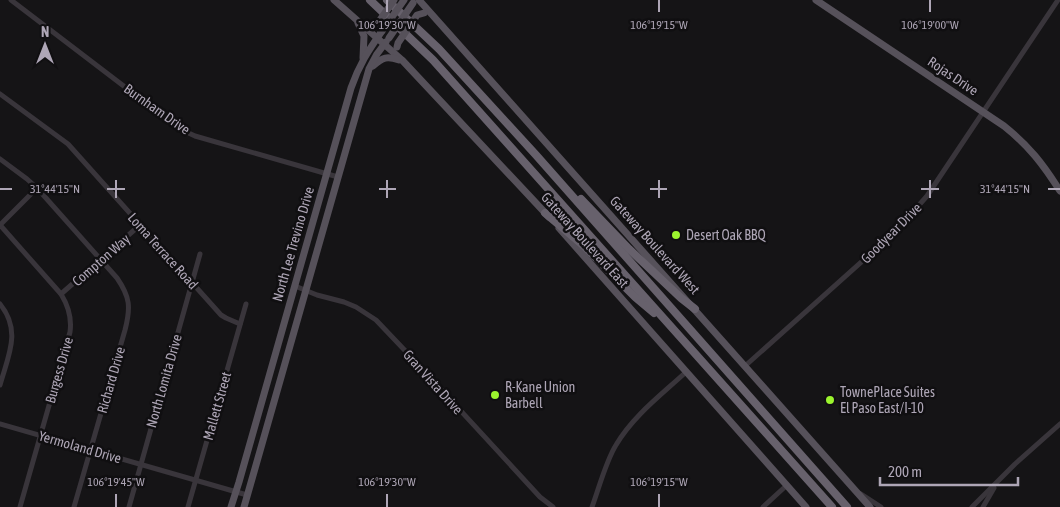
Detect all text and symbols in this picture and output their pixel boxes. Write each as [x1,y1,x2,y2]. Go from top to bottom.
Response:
text: 106°19'30"W [358,18,416,32]
text: 106°19'15"W [630,18,688,32]
text: 106°19'00"W [901,18,959,32]
north arrow [20,20,70,70]
text: N [41,24,49,40]
street label: Rojas Drive [925,53,981,99]
street label: Burnham Drive [121,80,193,138]
text: 31°44'15"N [30,182,80,196]
text: 31°44'15"N [980,182,1030,196]
street label: North Lee Trevino Drive [269,185,317,303]
street label: Gateway Boulevard East [538,189,632,291]
street label: Gateway Boulevard West [607,193,703,297]
street label: Goodyear Drive [857,199,925,267]
street label: Loma Terrace Road [125,210,201,292]
place label: Desert Oak BBQ [686,227,766,243]
marker: Desert Oak BBQ [670,229,682,241]
street label: Compton Way [69,231,133,289]
street label: North Lomita Drive [143,332,185,430]
street label: Burgess Drive [42,335,76,405]
street label: Richard Drive [94,345,128,415]
street label: Gran Vista Drive [400,346,466,418]
street label: Mallett Street [200,370,234,442]
place label: R-Kane Union Barbell [505,379,575,411]
place label: TownePlace Suites El Paso East/I-10 [840,384,935,416]
marker: R-Kane Union Barbell [489,389,501,401]
marker: TownePlace Suites El Paso East/I-10 [824,394,836,406]
street label: Yermoland Drive [37,428,123,466]
scale bar [880,454,1018,486]
text: 200 m [888,463,922,480]
text: 106°19'45"W [87,475,145,489]
text: 106°19'30"W [358,475,416,489]
text: 106°19'15"W [630,475,688,489]

